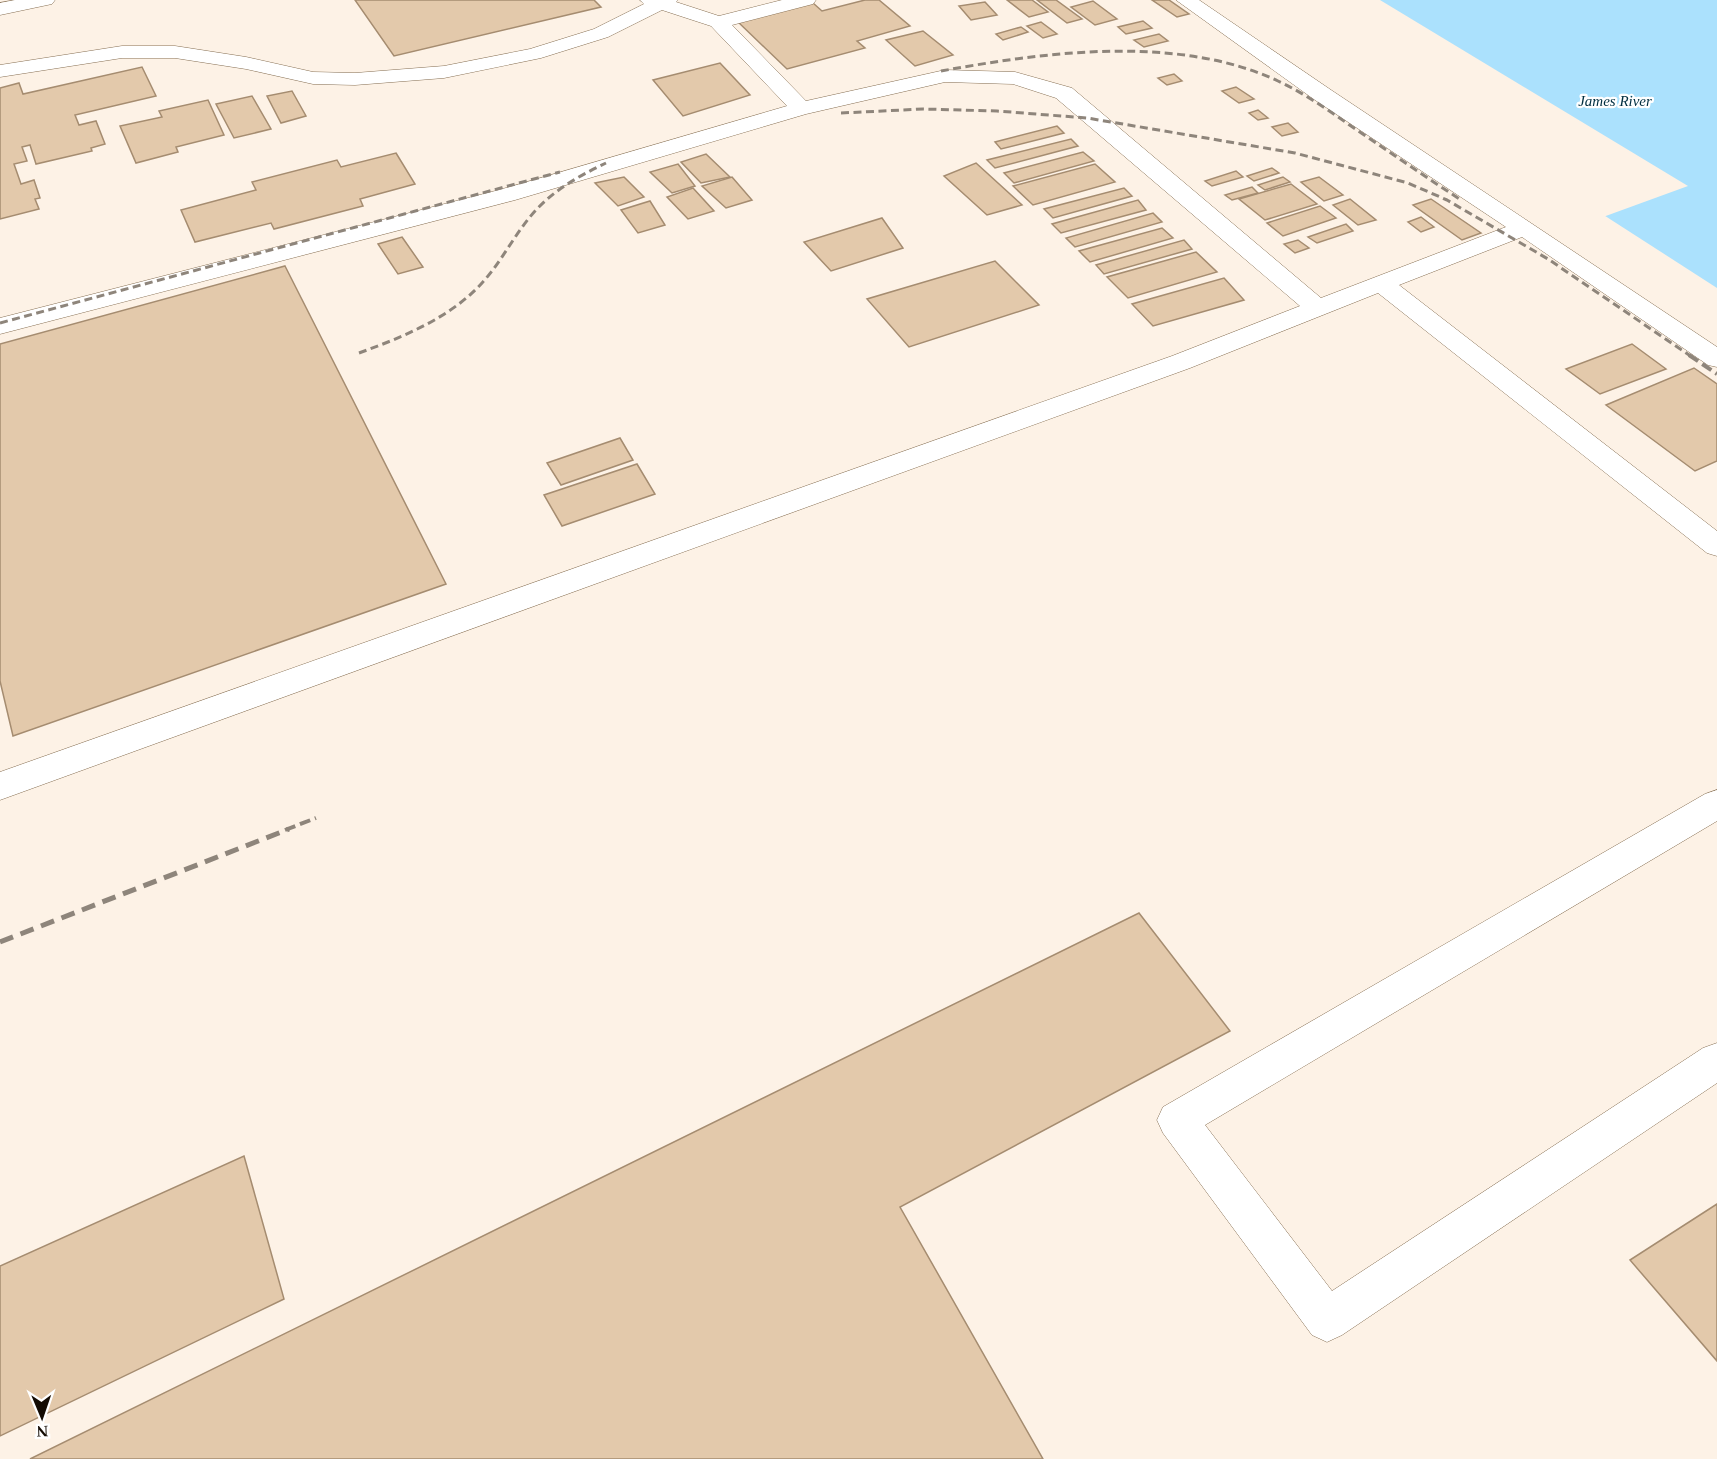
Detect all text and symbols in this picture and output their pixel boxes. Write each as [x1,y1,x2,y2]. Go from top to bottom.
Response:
water label: James River [1578,93,1652,109]
north arrow [12,1387,72,1447]
text: N [36,1423,49,1440]

